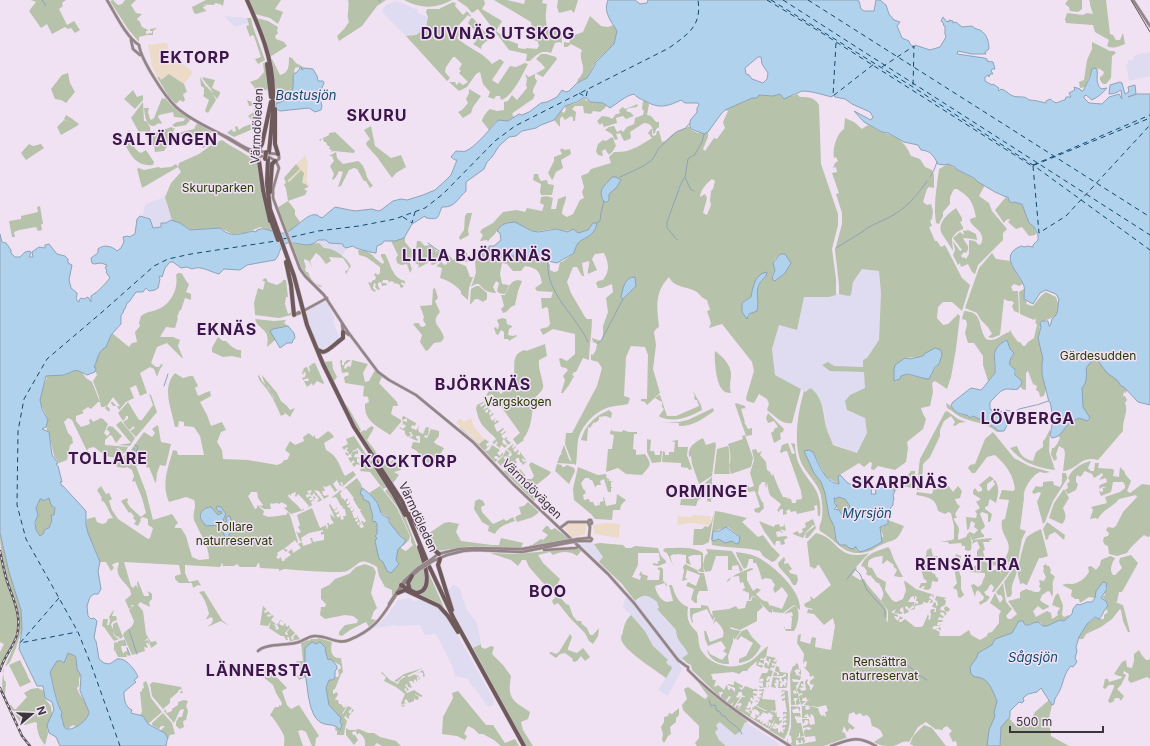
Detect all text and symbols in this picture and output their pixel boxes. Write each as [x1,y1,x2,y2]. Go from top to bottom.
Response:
district label: DUVNÄS UTSKOG [421,23,575,43]
district label: EKTORP [160,47,230,67]
water label: Bastusjön [276,87,337,103]
street label: Värmdöleden [247,88,266,164]
district label: SKURU [347,105,407,125]
district label: SALTÄNGEN [112,129,218,149]
park label: Skuruparken [182,180,254,195]
district label: LILLA BJÖRKNÄS [402,245,552,265]
district label: EKNÄS [197,319,257,339]
park label: Gärdesudden [1060,348,1136,363]
district label: BJÖRKNÄS [435,374,531,394]
park label: Vargskogen [484,394,552,409]
district label: LÖVBERGA [981,408,1075,428]
district label: TOLLARE [68,448,148,468]
district label: KOCKTORP [360,451,458,471]
street label: Värmdövägen [499,455,566,522]
district label: SKARPNÄS [851,472,949,492]
street label: Värmdöleden [396,479,441,554]
district label: ORMINGE [665,481,749,501]
water label: Myrsjön [842,505,892,521]
park label: Tollare naturreservat [196,519,272,548]
district label: RENSÄTTRA [915,554,1021,574]
district label: BOO [529,581,567,601]
water label: Sågsjön [1008,649,1058,665]
park label: Rensättra naturreservat [842,654,918,683]
district label: LÄNNERSTA [206,660,312,680]
north arrow [12,694,52,734]
text: N [33,704,49,717]
scale bar [1010,708,1103,734]
text: 500 m [1016,714,1052,729]

